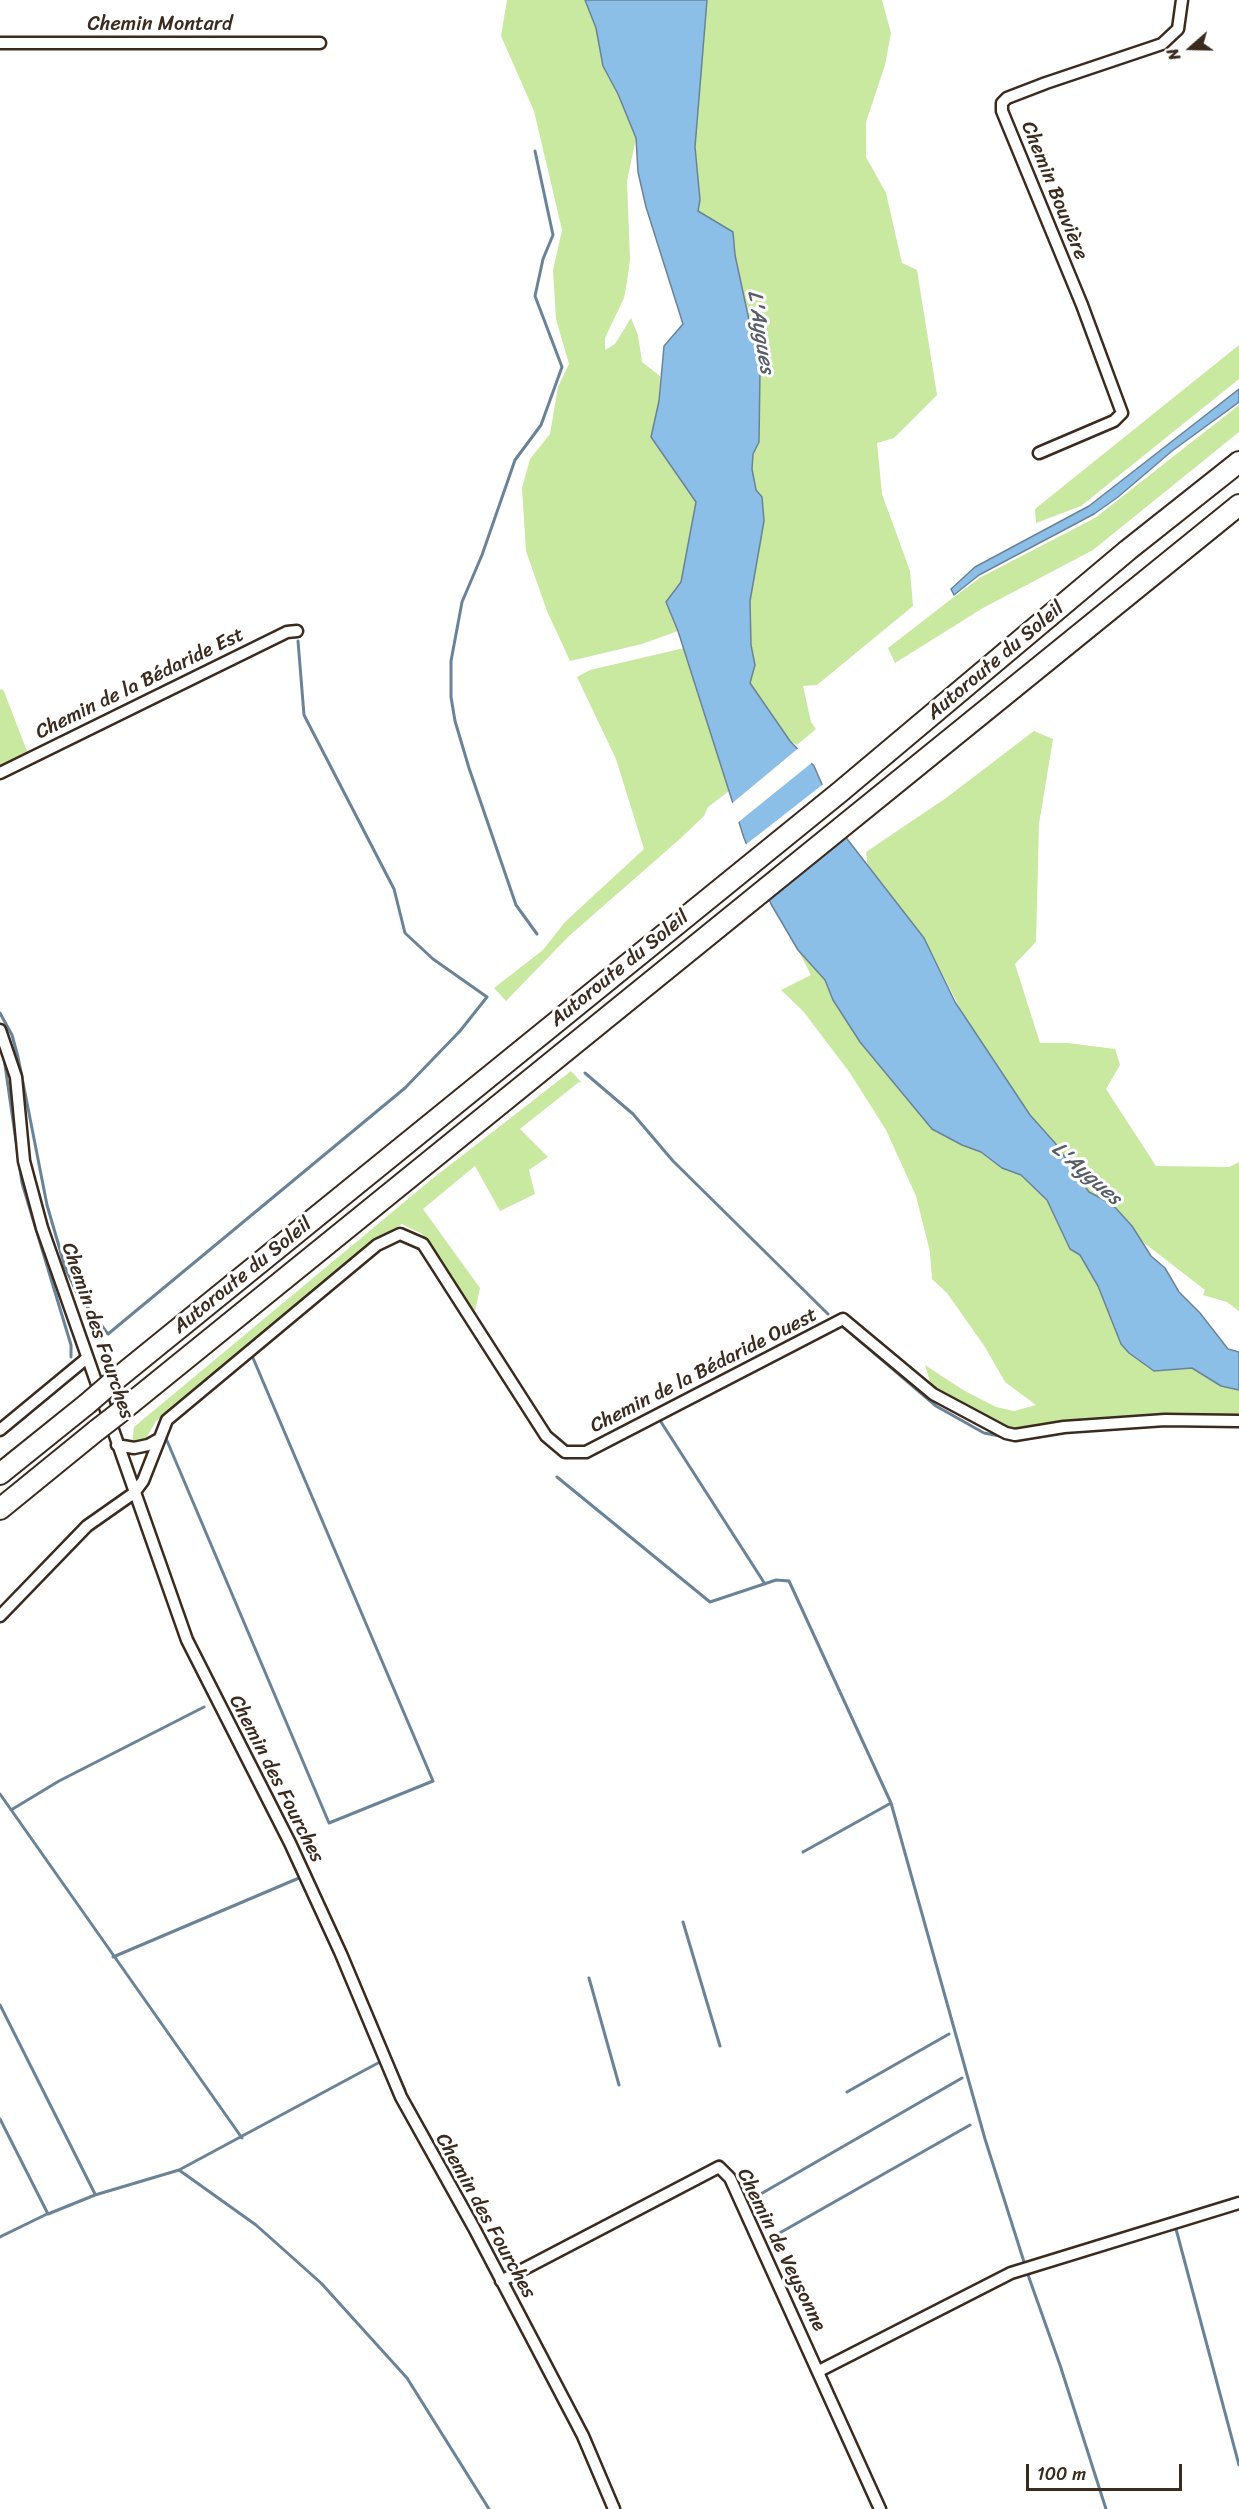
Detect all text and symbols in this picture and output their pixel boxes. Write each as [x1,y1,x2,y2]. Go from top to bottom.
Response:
street label: Chemin Montard [88,13,232,37]
north arrow [1161,18,1221,78]
text: N [1158,44,1189,64]
street label: Chemin Bouvière [1015,118,1093,264]
water label: L'Aygues [741,289,779,375]
street label: Autoroute du Soleil [923,597,1069,725]
street label: Chemin de la Bédaride Est [32,623,248,745]
street label: Autoroute du Soleil [546,906,694,1032]
water label: L'Aygues [1046,1137,1126,1211]
street label: Autoroute du Soleil [169,1213,317,1339]
street label: Chemin des Fourches [56,1240,138,1422]
street label: Chemin de la Bédaride Ouest [586,1303,822,1439]
street label: Chemin des Fourches [223,1691,329,1867]
street label: Chemin des Fourches [430,2129,540,2303]
street label: Chemin de Veysonne [731,2165,831,2335]
scale bar [1029,2452,1185,2490]
text: 100 m [1037,2458,1086,2490]

